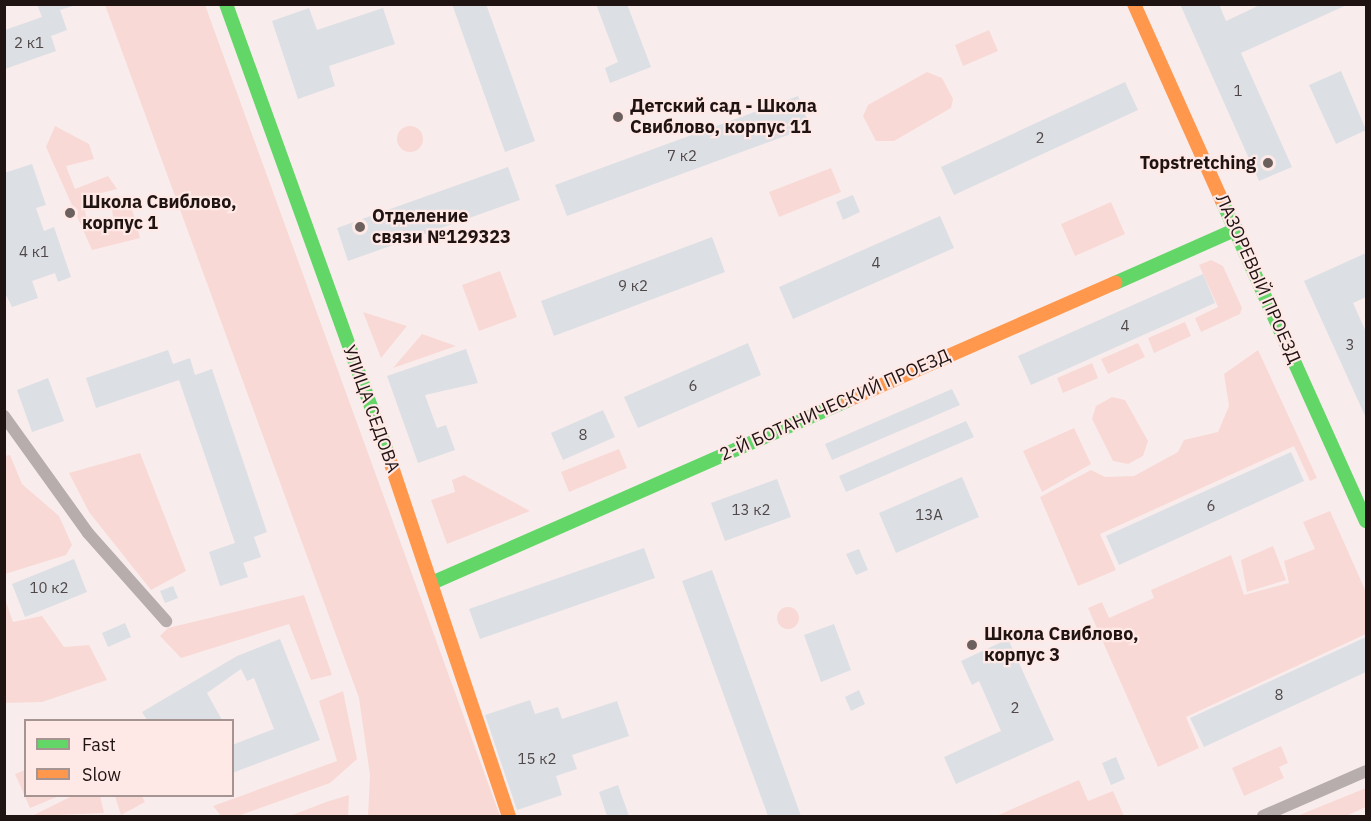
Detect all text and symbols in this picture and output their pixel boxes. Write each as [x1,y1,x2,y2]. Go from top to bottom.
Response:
house number: 2 к1 [14,34,44,52]
house number: 1 [1234,82,1242,100]
place label: Детский сад - Школа Свиблово, корпус 11 [630,96,817,138]
marker: Детский сад - Школа Свиблово, корпус 11 [611,110,625,124]
house number: 2 [1036,129,1044,147]
house number: 7 к2 [667,147,697,165]
place label: Topstretching [1140,152,1256,174]
marker: Topstretching [1261,156,1275,170]
street label: ЛАЗОРЕВЫЙ ПРОЕЗД [1211,191,1305,367]
place label: Школа Свиблово, корпус 1 [82,192,237,234]
marker: Школа Свиблово, корпус 1 [63,206,77,220]
place label: Отделение связи №129323 [372,206,511,248]
marker: Отделение связи №129323 [353,220,367,234]
house number: 4 к1 [19,243,49,261]
house number: 4 [872,254,880,272]
house number: 9 к2 [618,277,648,295]
house number: 4 [1121,317,1129,335]
house number: 3 [1346,336,1354,354]
street label: УЛИЦА СЕДОВА [338,342,404,476]
street label: 2-Й БОТАНИЧЕСКИЙ ПРОЕЗД [716,344,954,466]
house number: 6 [689,377,697,395]
house number: 8 [579,426,587,444]
house number: 6 [1207,497,1215,515]
house number: 13 к2 [732,501,770,519]
house number: 13А [915,506,943,524]
house number: 10 к2 [30,579,68,597]
place label: Школа Свиблово, корпус 3 [984,624,1139,666]
marker: Школа Свиблово, корпус 3 [965,638,979,652]
house number: 8 [1275,686,1283,704]
house number: 2 [1011,699,1019,717]
legend [24,719,234,797]
text: Fast [82,733,116,756]
house number: 15 к2 [518,750,556,768]
text: Slow [82,763,121,786]

